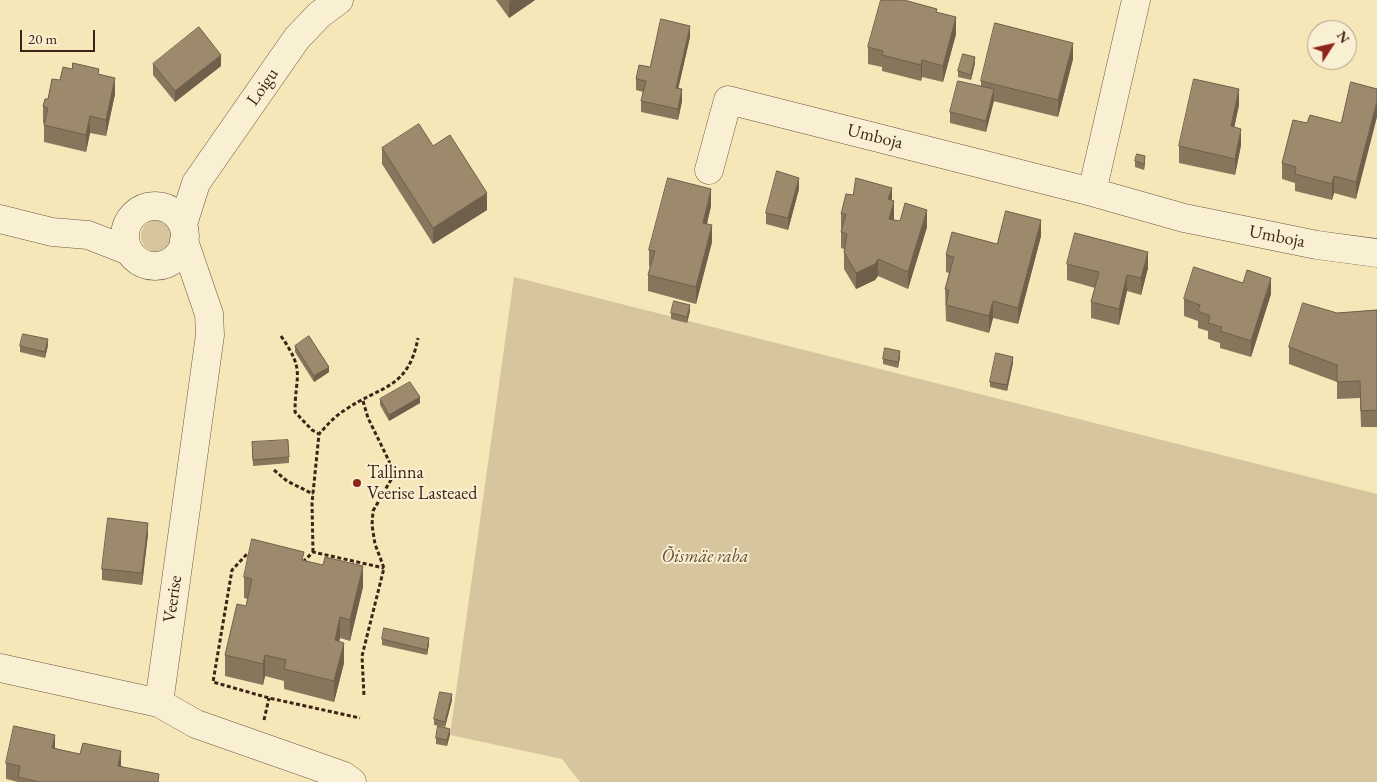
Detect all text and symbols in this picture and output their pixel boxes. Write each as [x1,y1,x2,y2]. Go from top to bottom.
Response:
scale bar [22,20,98,52]
north arrow [1307,20,1357,70]
text: N [1333,27,1354,47]
text: 20 m [28,29,57,48]
street label: Loigu [242,64,284,110]
street label: Umboja [845,120,905,154]
street label: Umboja [1247,221,1307,253]
place label: Tallinna Veerise Lasteaed [367,462,477,504]
marker: Tallinna Veerise Lasteaed [351,477,363,489]
park label: Õismäe raba [661,546,749,568]
street label: Veerise [159,574,187,624]

